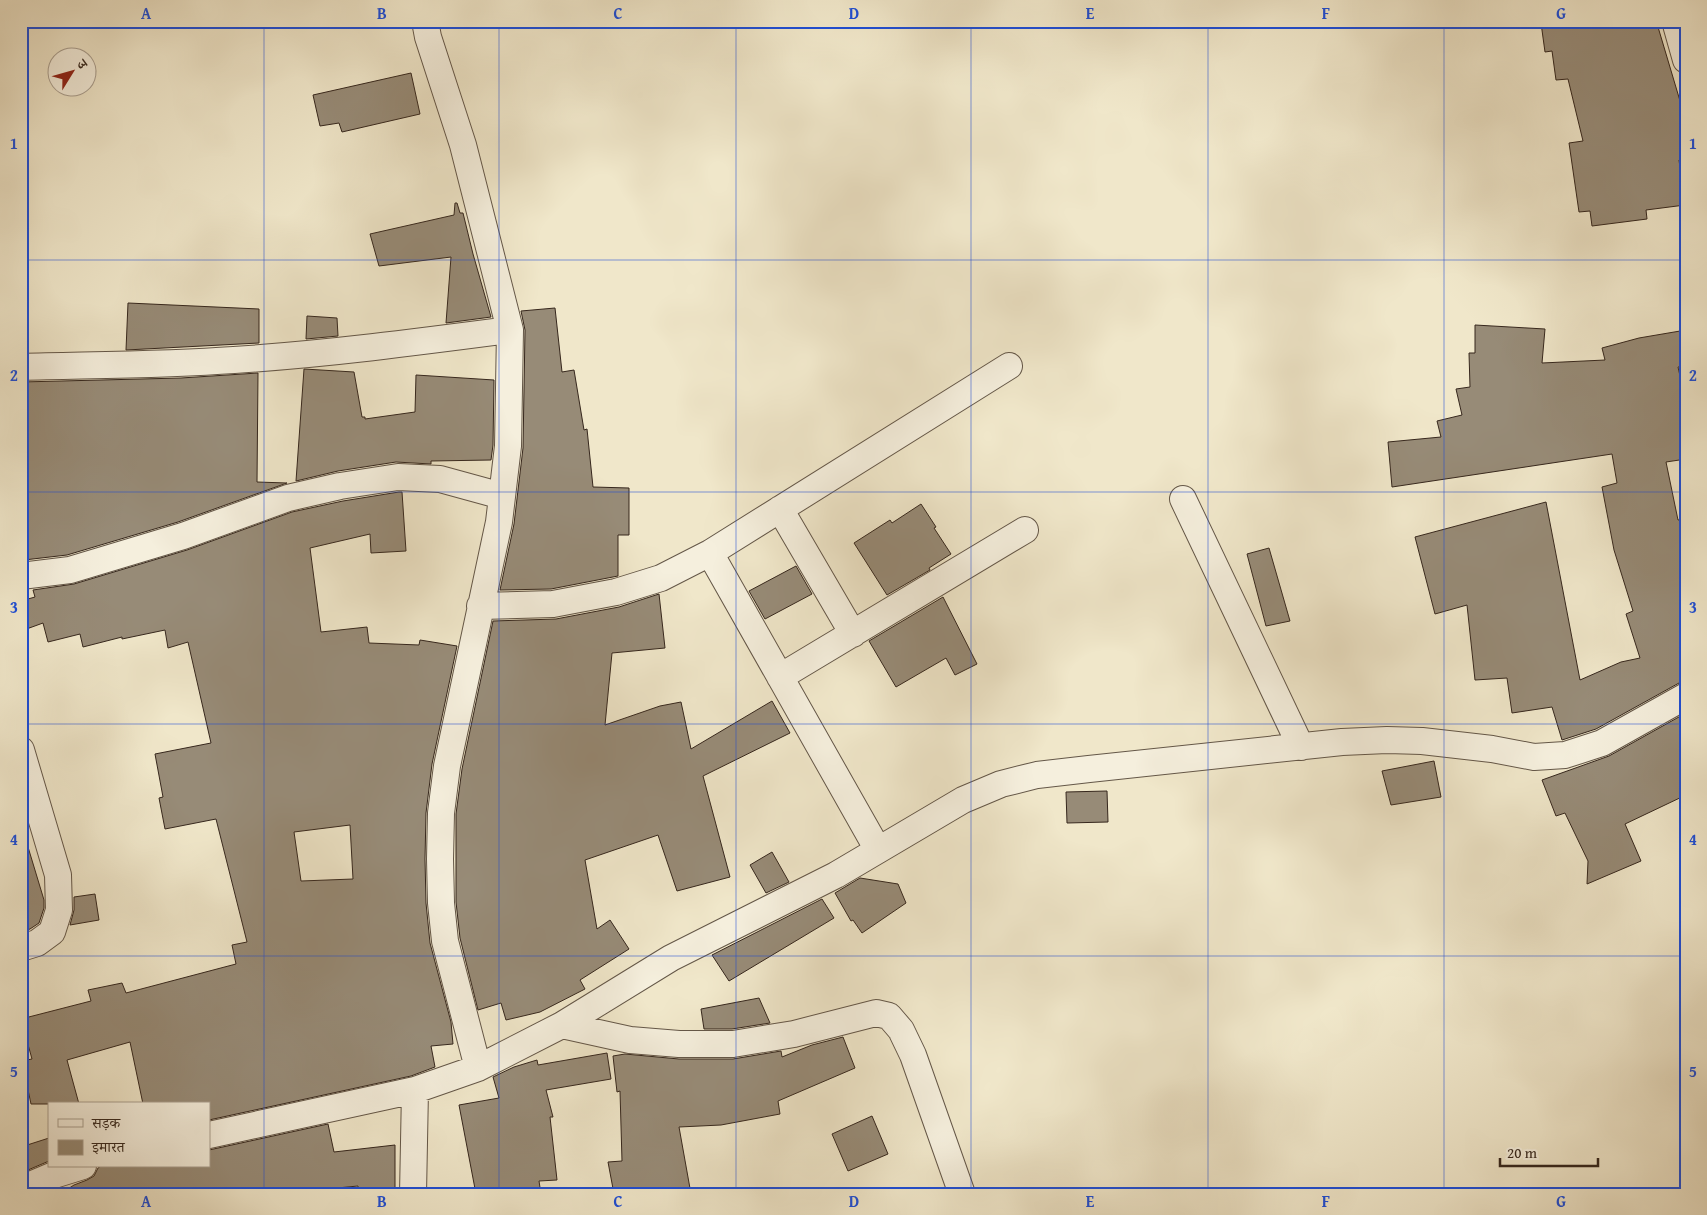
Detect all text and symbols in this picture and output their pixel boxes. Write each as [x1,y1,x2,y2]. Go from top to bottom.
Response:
text: A [141,1,152,25]
text: B [377,1,387,25]
text: C [613,1,623,25]
text: D [849,1,859,25]
text: E [1086,1,1095,25]
text: F [1322,1,1330,25]
text: G [1556,1,1566,25]
north arrow [48,48,98,98]
text: उ [72,55,93,74]
text: 1 [10,131,18,155]
text: 1 [1689,131,1697,155]
text: 2 [10,363,18,387]
text: 2 [1689,363,1697,387]
text: 3 [10,595,18,619]
text: 3 [1689,595,1697,619]
text: 4 [10,827,18,851]
text: 4 [1689,827,1697,851]
text: 5 [10,1059,18,1083]
text: 5 [1689,1059,1697,1083]
legend [48,1102,210,1168]
text: सड़क [91,1112,121,1133]
scale bar [1500,1135,1597,1167]
text: इमारत [91,1136,126,1157]
text: 20 m [1507,1142,1538,1163]
text: A [141,1189,152,1213]
text: B [377,1189,387,1213]
text: C [613,1189,623,1213]
text: D [849,1189,859,1213]
text: E [1086,1189,1095,1213]
text: F [1322,1189,1330,1213]
text: G [1556,1189,1566,1213]

